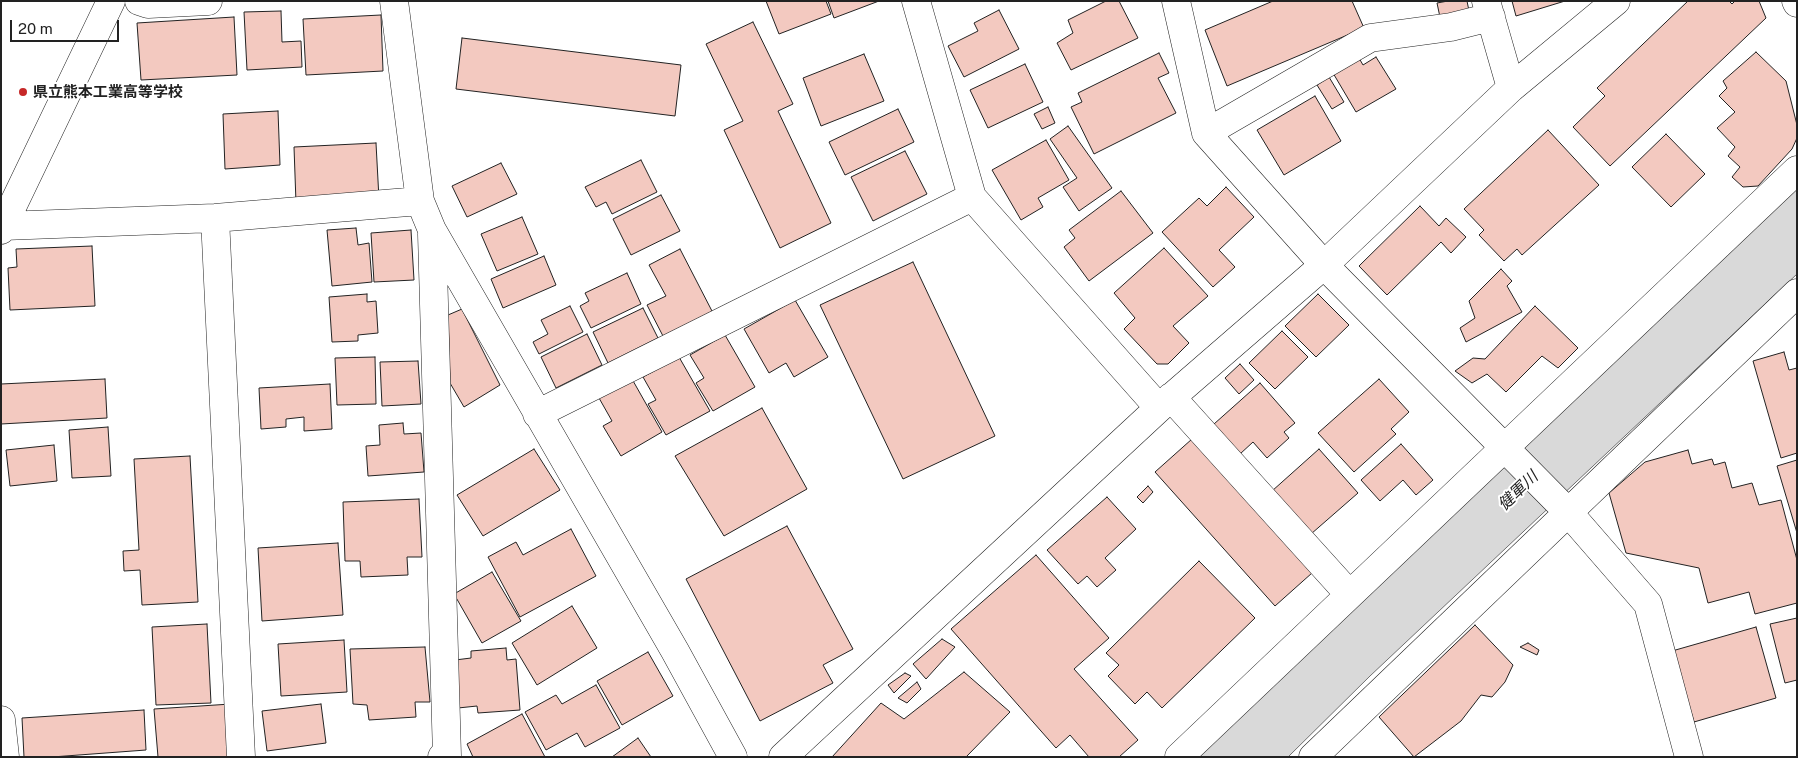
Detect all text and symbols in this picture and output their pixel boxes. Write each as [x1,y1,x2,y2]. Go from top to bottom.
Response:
scale bar [12,10,121,42]
text: 20 m [18,20,53,37]
place label: 県立熊本工業高等学校 [33,83,183,101]
marker: 県立熊本工業高等学校 [17,86,29,98]
water label: 健軍川 [1494,467,1542,515]

